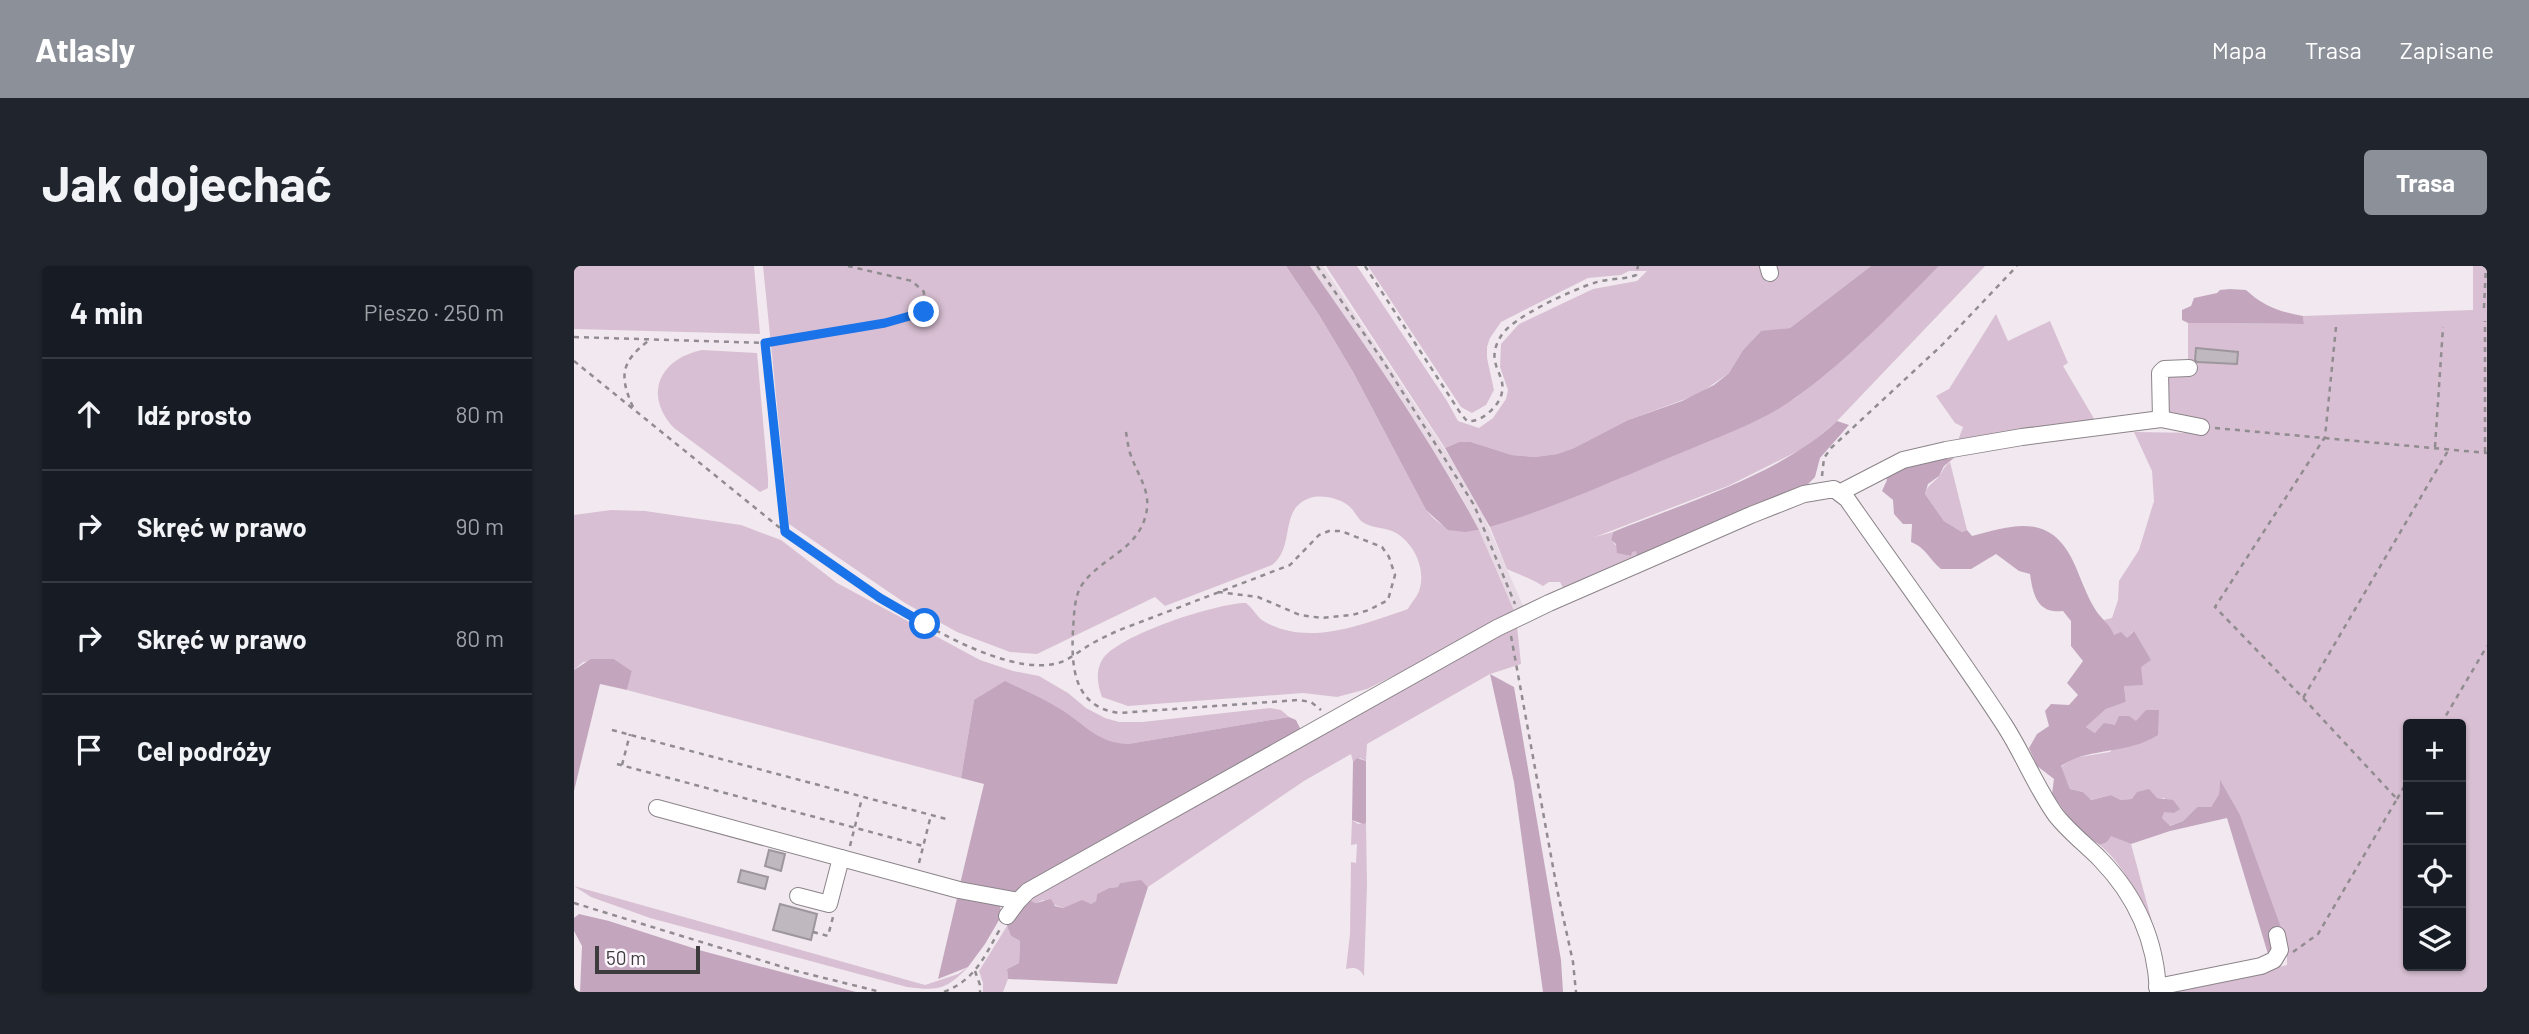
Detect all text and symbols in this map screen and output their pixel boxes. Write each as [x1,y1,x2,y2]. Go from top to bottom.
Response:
text: Atlasly [35,29,135,69]
text: Mapa [2212,35,2267,64]
text: Trasa [2305,35,2362,64]
text: Zapisane [2400,35,2494,64]
button: Trasa [2364,150,2487,215]
text: Jak dojechać [42,153,332,212]
text: 4 min [70,294,143,330]
route end [908,296,939,327]
text: Pieszo · 250 m [364,298,504,326]
icon: ahead [70,395,108,433]
text: Idź prosto [137,399,252,430]
text: 80 m [455,400,504,428]
icon: right [70,507,108,545]
text: Skręć w prawo [137,511,307,542]
text: 90 m [455,512,504,540]
route start [909,608,940,639]
icon: right [70,619,108,657]
text: Skręć w prawo [137,623,307,654]
text: 80 m [455,624,504,652]
map controls [2403,719,2466,971]
button: + [2403,719,2466,782]
icon: arrive [70,731,108,769]
text: Cel podróży [137,735,271,766]
button: − [2403,782,2466,845]
button: locate [2403,845,2466,908]
button: layers [2403,908,2466,971]
scale bar [595,943,700,975]
text: 50 m [606,946,646,969]

